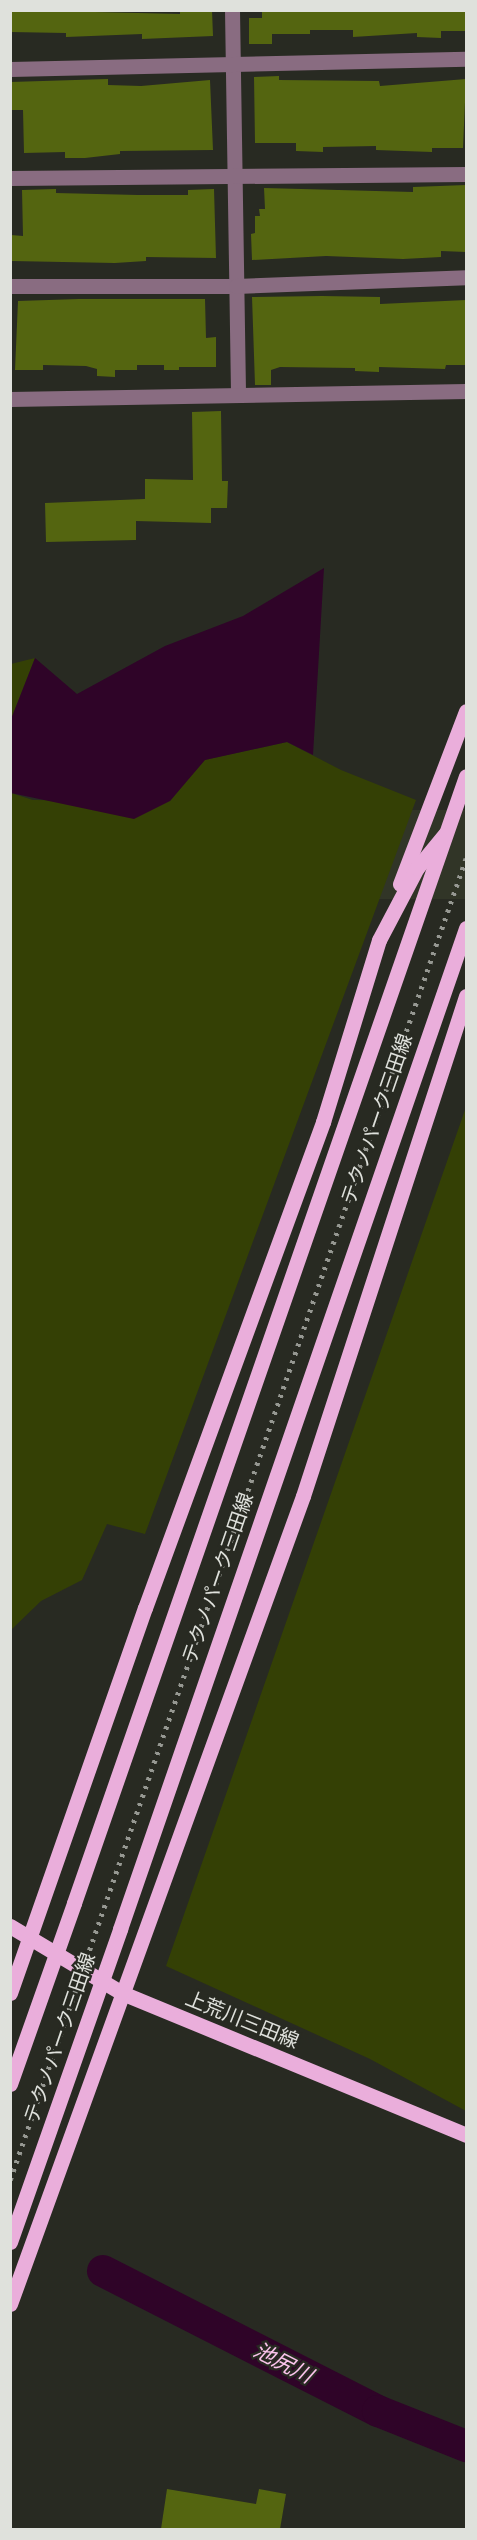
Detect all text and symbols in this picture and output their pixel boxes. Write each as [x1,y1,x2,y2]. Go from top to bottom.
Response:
street label: テクノパーク三田線 [336,1030,418,1208]
street label: テクノパーク三田線 [177,1489,259,1667]
street label: テクノパーク三田線 [19,1949,101,2127]
street label: 上荒川三田線 [182,1986,302,2054]
water label: 池尻川 [249,2337,317,2389]

